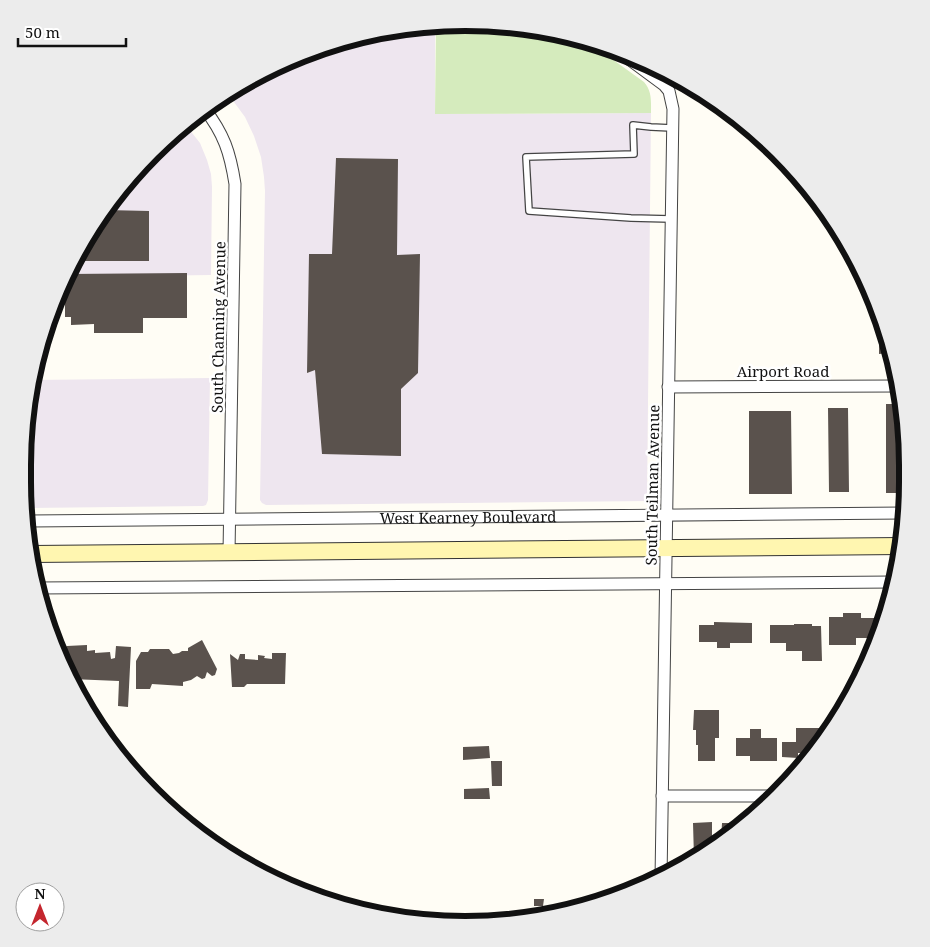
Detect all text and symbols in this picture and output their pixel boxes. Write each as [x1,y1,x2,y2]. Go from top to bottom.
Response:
scale bar [18,15,125,47]
text: 50 m [25,22,60,42]
street label: South Channing Avenue [207,241,229,413]
street label: Airport Road [737,361,829,381]
street label: South Teilman Avenue [641,404,663,566]
street label: West Kearney Boulevard [379,506,556,528]
north arrow [15,882,65,932]
text: N [34,884,46,903]

